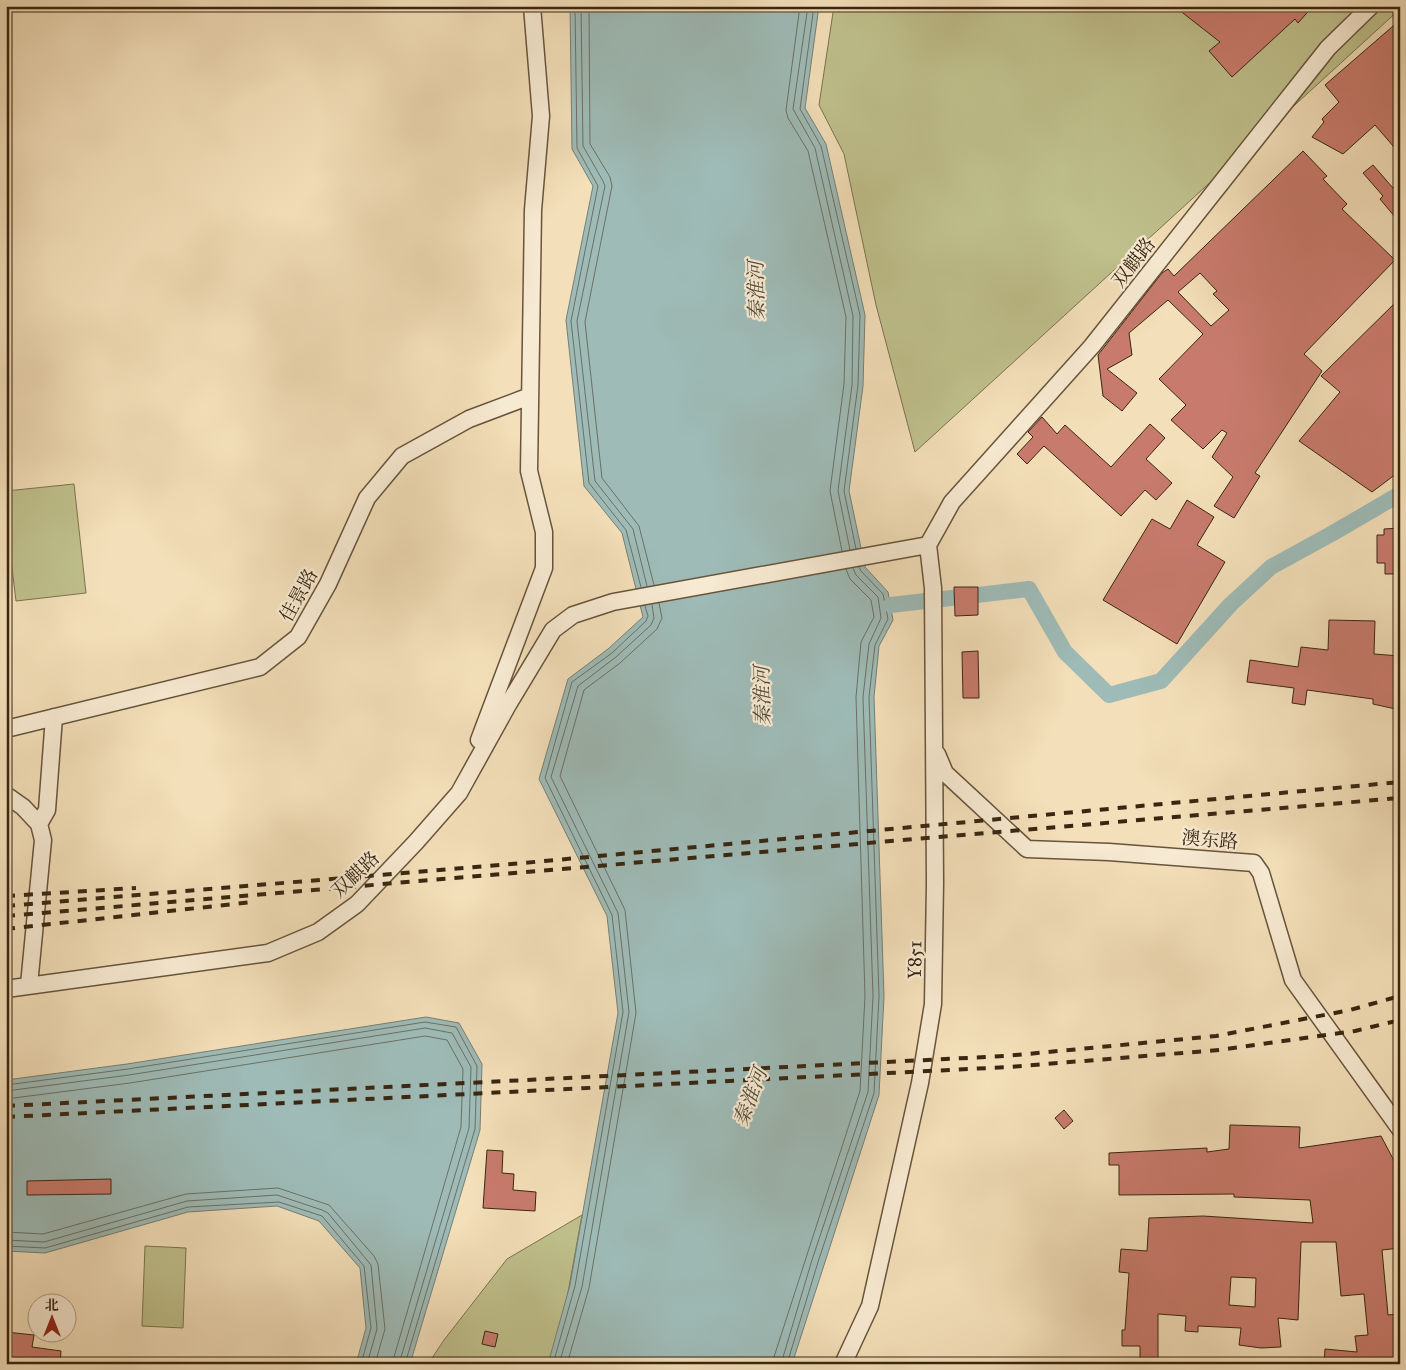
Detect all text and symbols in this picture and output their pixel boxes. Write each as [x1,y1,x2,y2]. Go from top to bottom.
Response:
street label: 双麒路 [1107,233,1160,292]
water label: 秦淮河 [743,258,769,321]
street label: 佳景路 [275,565,322,626]
water label: 秦淮河 [749,663,775,726]
street label: 澳东路 [1181,826,1239,853]
street label: 双麒路 [327,846,384,902]
street label: Y851 [903,941,926,979]
water label: 秦淮河 [728,1062,773,1129]
north arrow [28,1292,78,1342]
text: 北 [45,1297,59,1314]

